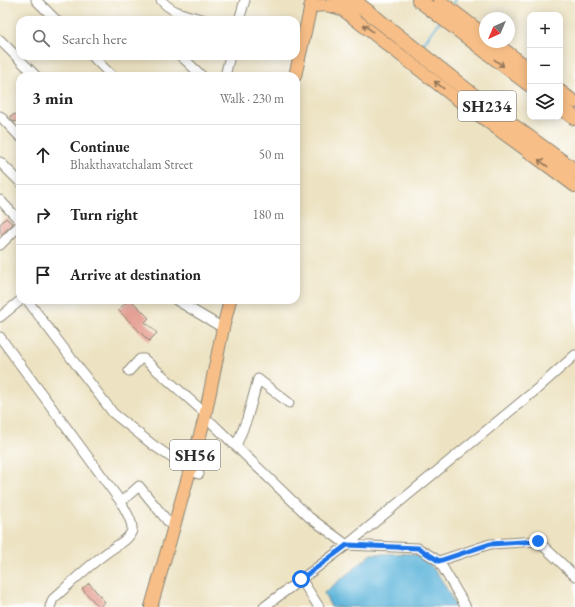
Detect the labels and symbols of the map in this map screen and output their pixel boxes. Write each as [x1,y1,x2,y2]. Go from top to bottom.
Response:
north arrow [479,12,515,48]
one-way arrow [362,24,373,33]
one-way arrow [494,59,505,67]
one-way arrow [434,81,445,89]
road number: SH234 [458,91,516,121]
one-way arrow [538,159,549,167]
road number: SH56 [170,440,220,470]
route end [529,532,547,550]
route start [292,570,310,588]

